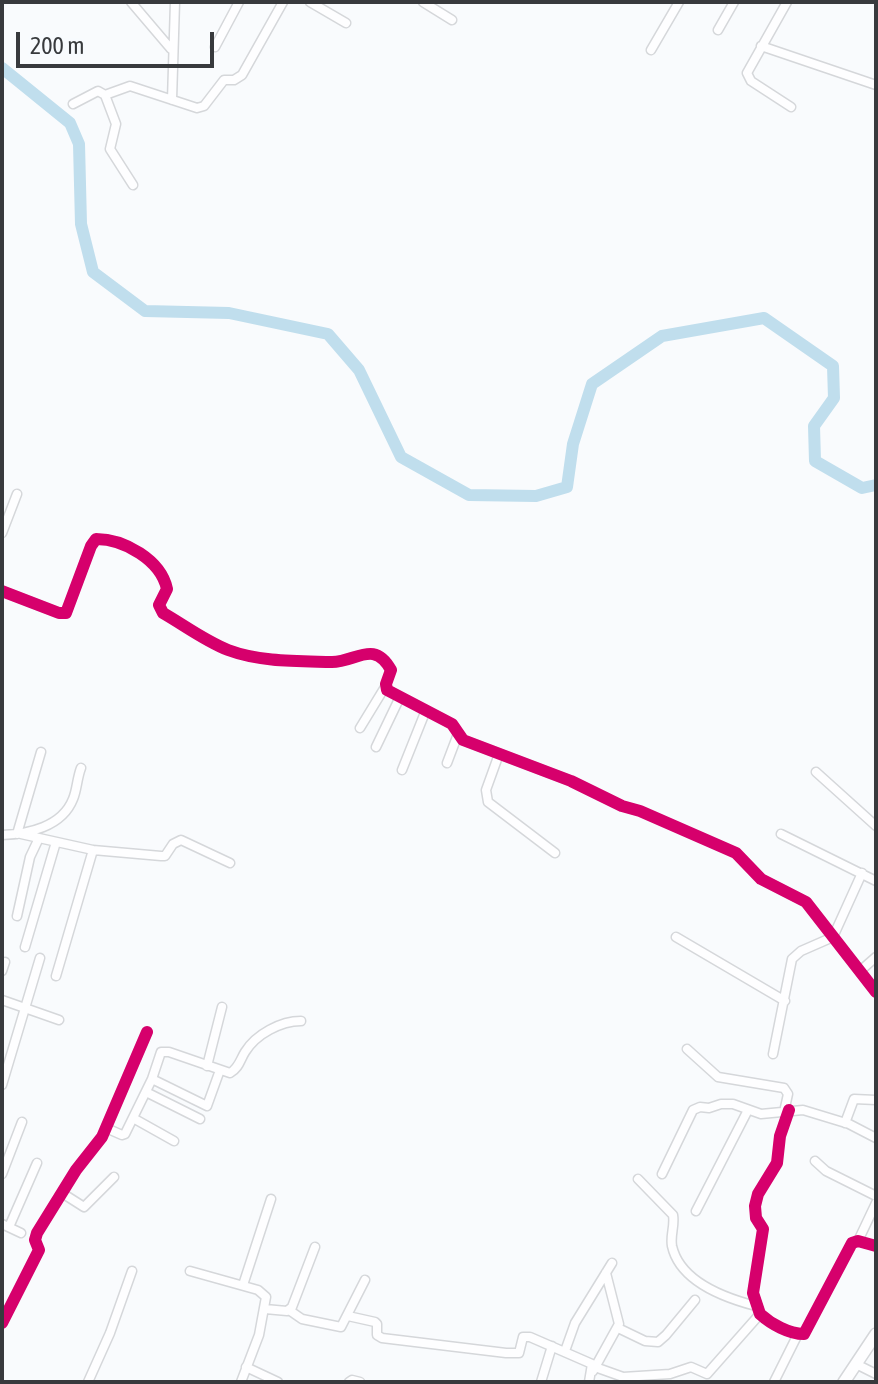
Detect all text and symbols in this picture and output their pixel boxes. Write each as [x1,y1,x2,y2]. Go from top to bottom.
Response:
scale bar [20,16,218,66]
text: 200 m [30,32,84,59]

